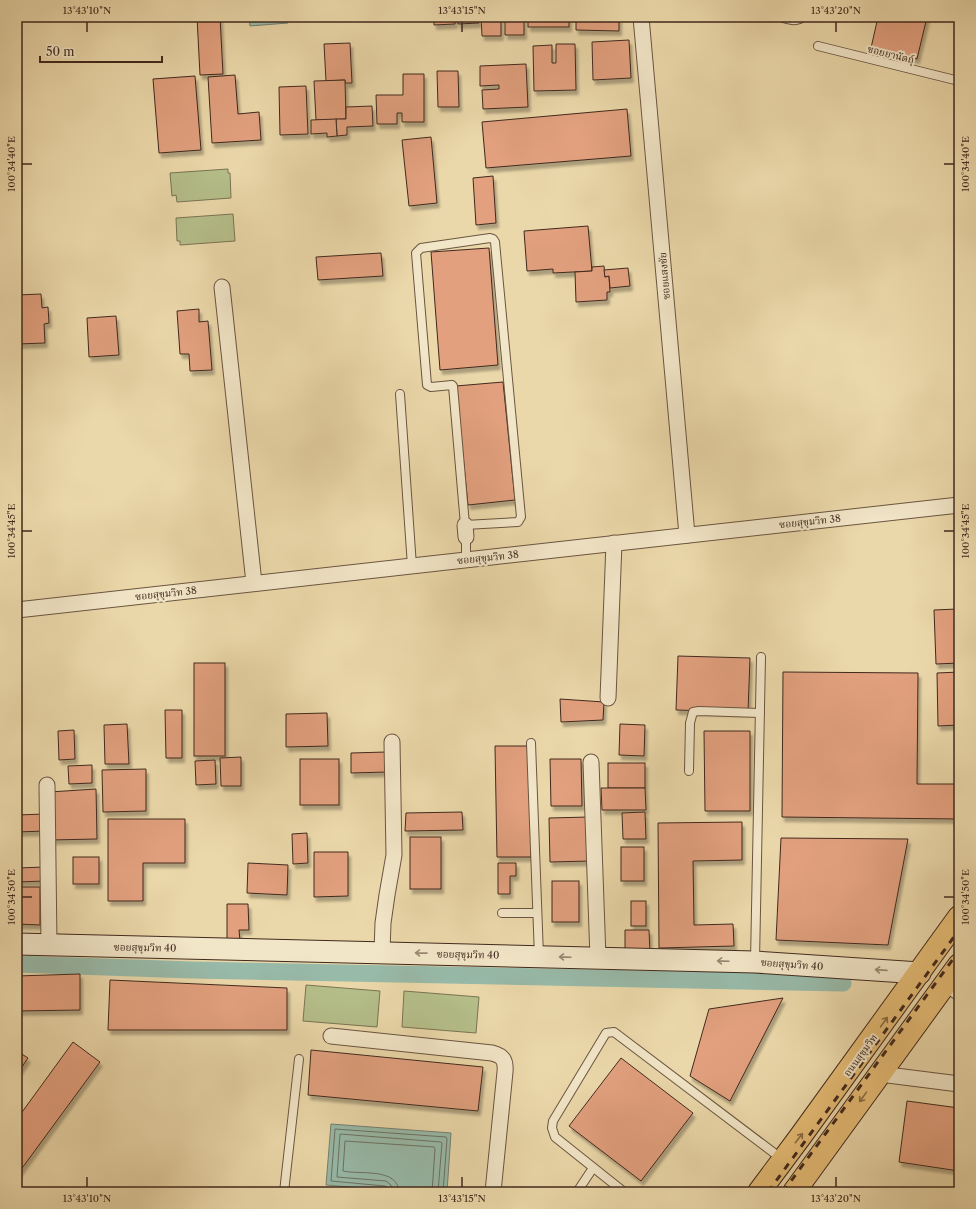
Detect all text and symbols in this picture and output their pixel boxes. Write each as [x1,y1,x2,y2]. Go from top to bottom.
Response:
text: 13°43'10"N [63,4,111,17]
text: 13°43'15"N [438,4,486,17]
text: 13°43'20"N [811,4,861,17]
scale bar [40,38,162,64]
street label: ซอยยานัดถุ์ [866,42,916,68]
text: 50 m [46,44,75,59]
text: 100°34'40"E [5,136,18,192]
text: 100°34'40"E [959,136,972,192]
street label: ซอยแสงชัย [656,252,673,300]
text: 100°34'45"E [5,503,18,558]
text: 100°34'45"E [959,503,972,558]
street label: ซอยสุขุมวิท 38 [779,512,842,532]
street label: ซอยสุขุมวิท 38 [457,548,520,568]
street label: ซอยสุขุมวิท 38 [135,584,198,604]
text: 100°34'50"E [5,869,18,925]
text: 100°34'50"E [959,869,972,925]
street label: ซอยสุขุมวิท 40 [114,940,176,956]
street label: ซอยสุขุมวิท 40 [437,947,499,963]
one-way arrow [415,949,428,957]
one-way arrow [559,953,572,960]
street label: ซอยสุขุมวิท 40 [760,956,824,974]
one-way arrow [717,957,730,965]
one-way arrow [875,967,888,974]
one-way arrow [880,1017,888,1028]
street label: ถนนสุขุมวิท [841,1032,881,1080]
one-way arrow [859,1092,867,1103]
one-way arrow [795,1133,803,1144]
text: 13°43'10"N [63,1192,111,1205]
text: 13°43'15"N [438,1192,486,1205]
text: 13°43'20"N [811,1192,861,1205]

